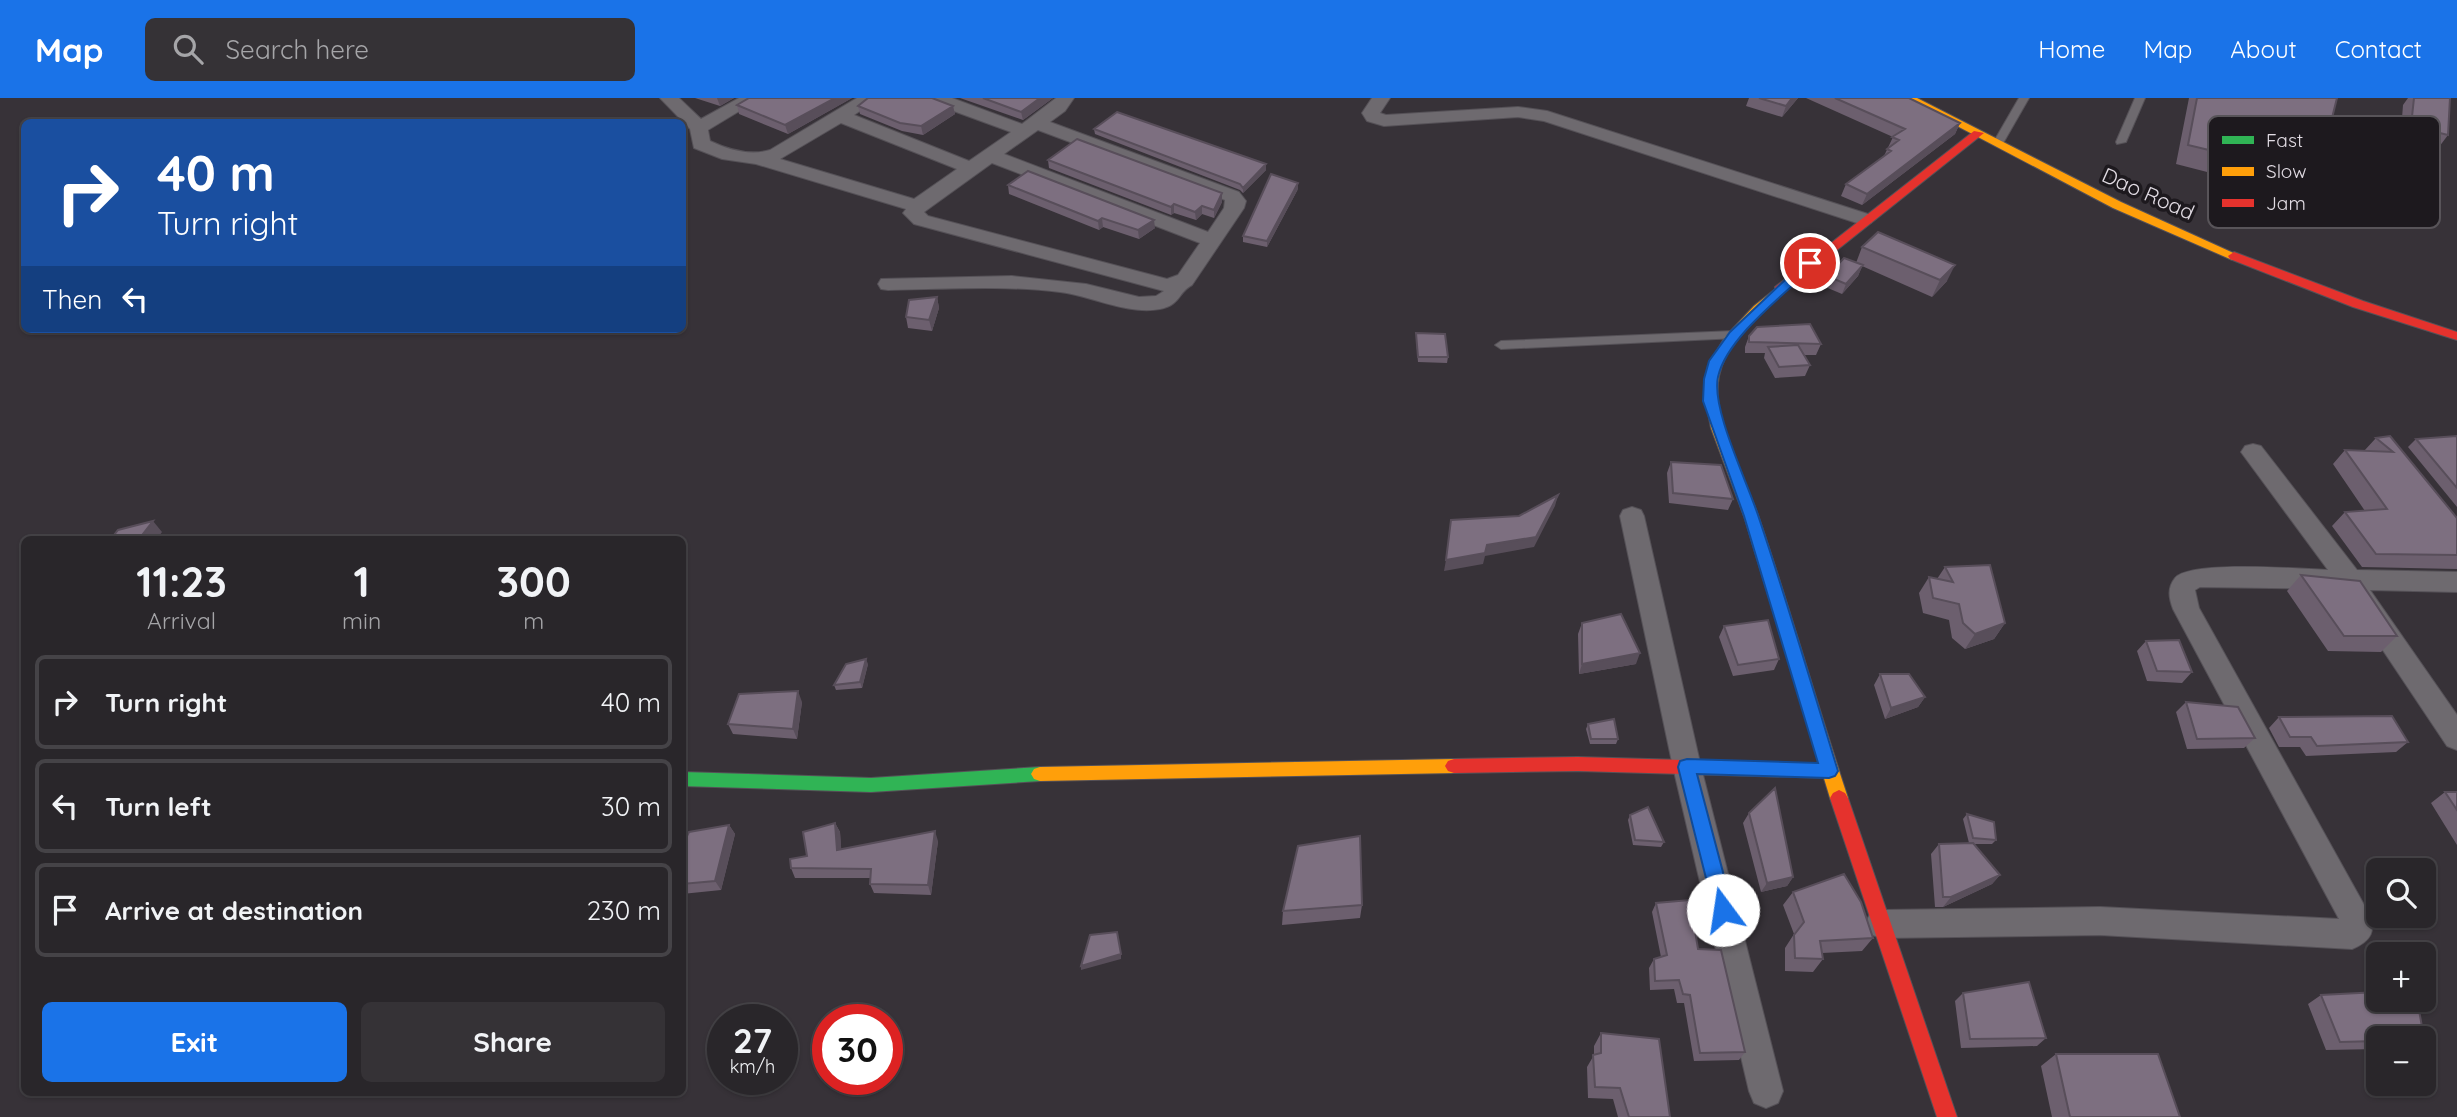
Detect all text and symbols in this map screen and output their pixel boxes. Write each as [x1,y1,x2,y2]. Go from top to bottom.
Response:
search box [145,18,635,81]
text: Map [35,29,103,70]
icon: search [169,30,207,68]
text: Search here [225,33,369,66]
text: Home [2038,34,2105,64]
text: Map [2143,34,2192,64]
text: About [2230,34,2297,64]
text: Contact [2335,34,2422,64]
legend [2208,116,2440,228]
text: Fast [2266,128,2303,152]
text: 40 m [157,142,275,203]
icon: right [42,147,133,238]
text: Slow [2266,159,2307,183]
street label: Dao Road [2098,161,2199,225]
text: Jam [2266,191,2306,215]
text: Turn right [157,203,298,243]
pin [1780,233,1840,293]
icon: arrive [1791,244,1829,282]
icon: left [116,280,154,318]
text: Then [42,283,102,316]
text: 11:23 [136,555,227,608]
text: 1 [354,555,370,608]
text: 300 [497,555,571,608]
text: Arrival [147,606,216,635]
text: min [342,606,381,635]
text: m [523,606,544,635]
icon: right [46,683,84,721]
text: Turn right [105,686,227,719]
text: 40 m [601,686,661,719]
icon: left [46,787,84,825]
text: Turn left [105,790,212,823]
text: 30 m [601,790,661,823]
map controls [2366,858,2436,1096]
button: search [2366,858,2436,928]
position arrow [1686,873,1760,947]
icon: arrive [46,891,84,929]
text: Arrive at destination [105,894,363,927]
text: 230 m [587,894,661,927]
button: + [2366,942,2436,1012]
button: Exit [42,1002,347,1082]
button: Share [361,1002,665,1082]
speed limit sign: 30 [812,1004,903,1095]
text: 27 [733,1018,772,1062]
button: − [2366,1026,2436,1096]
text: km/h [730,1055,775,1078]

